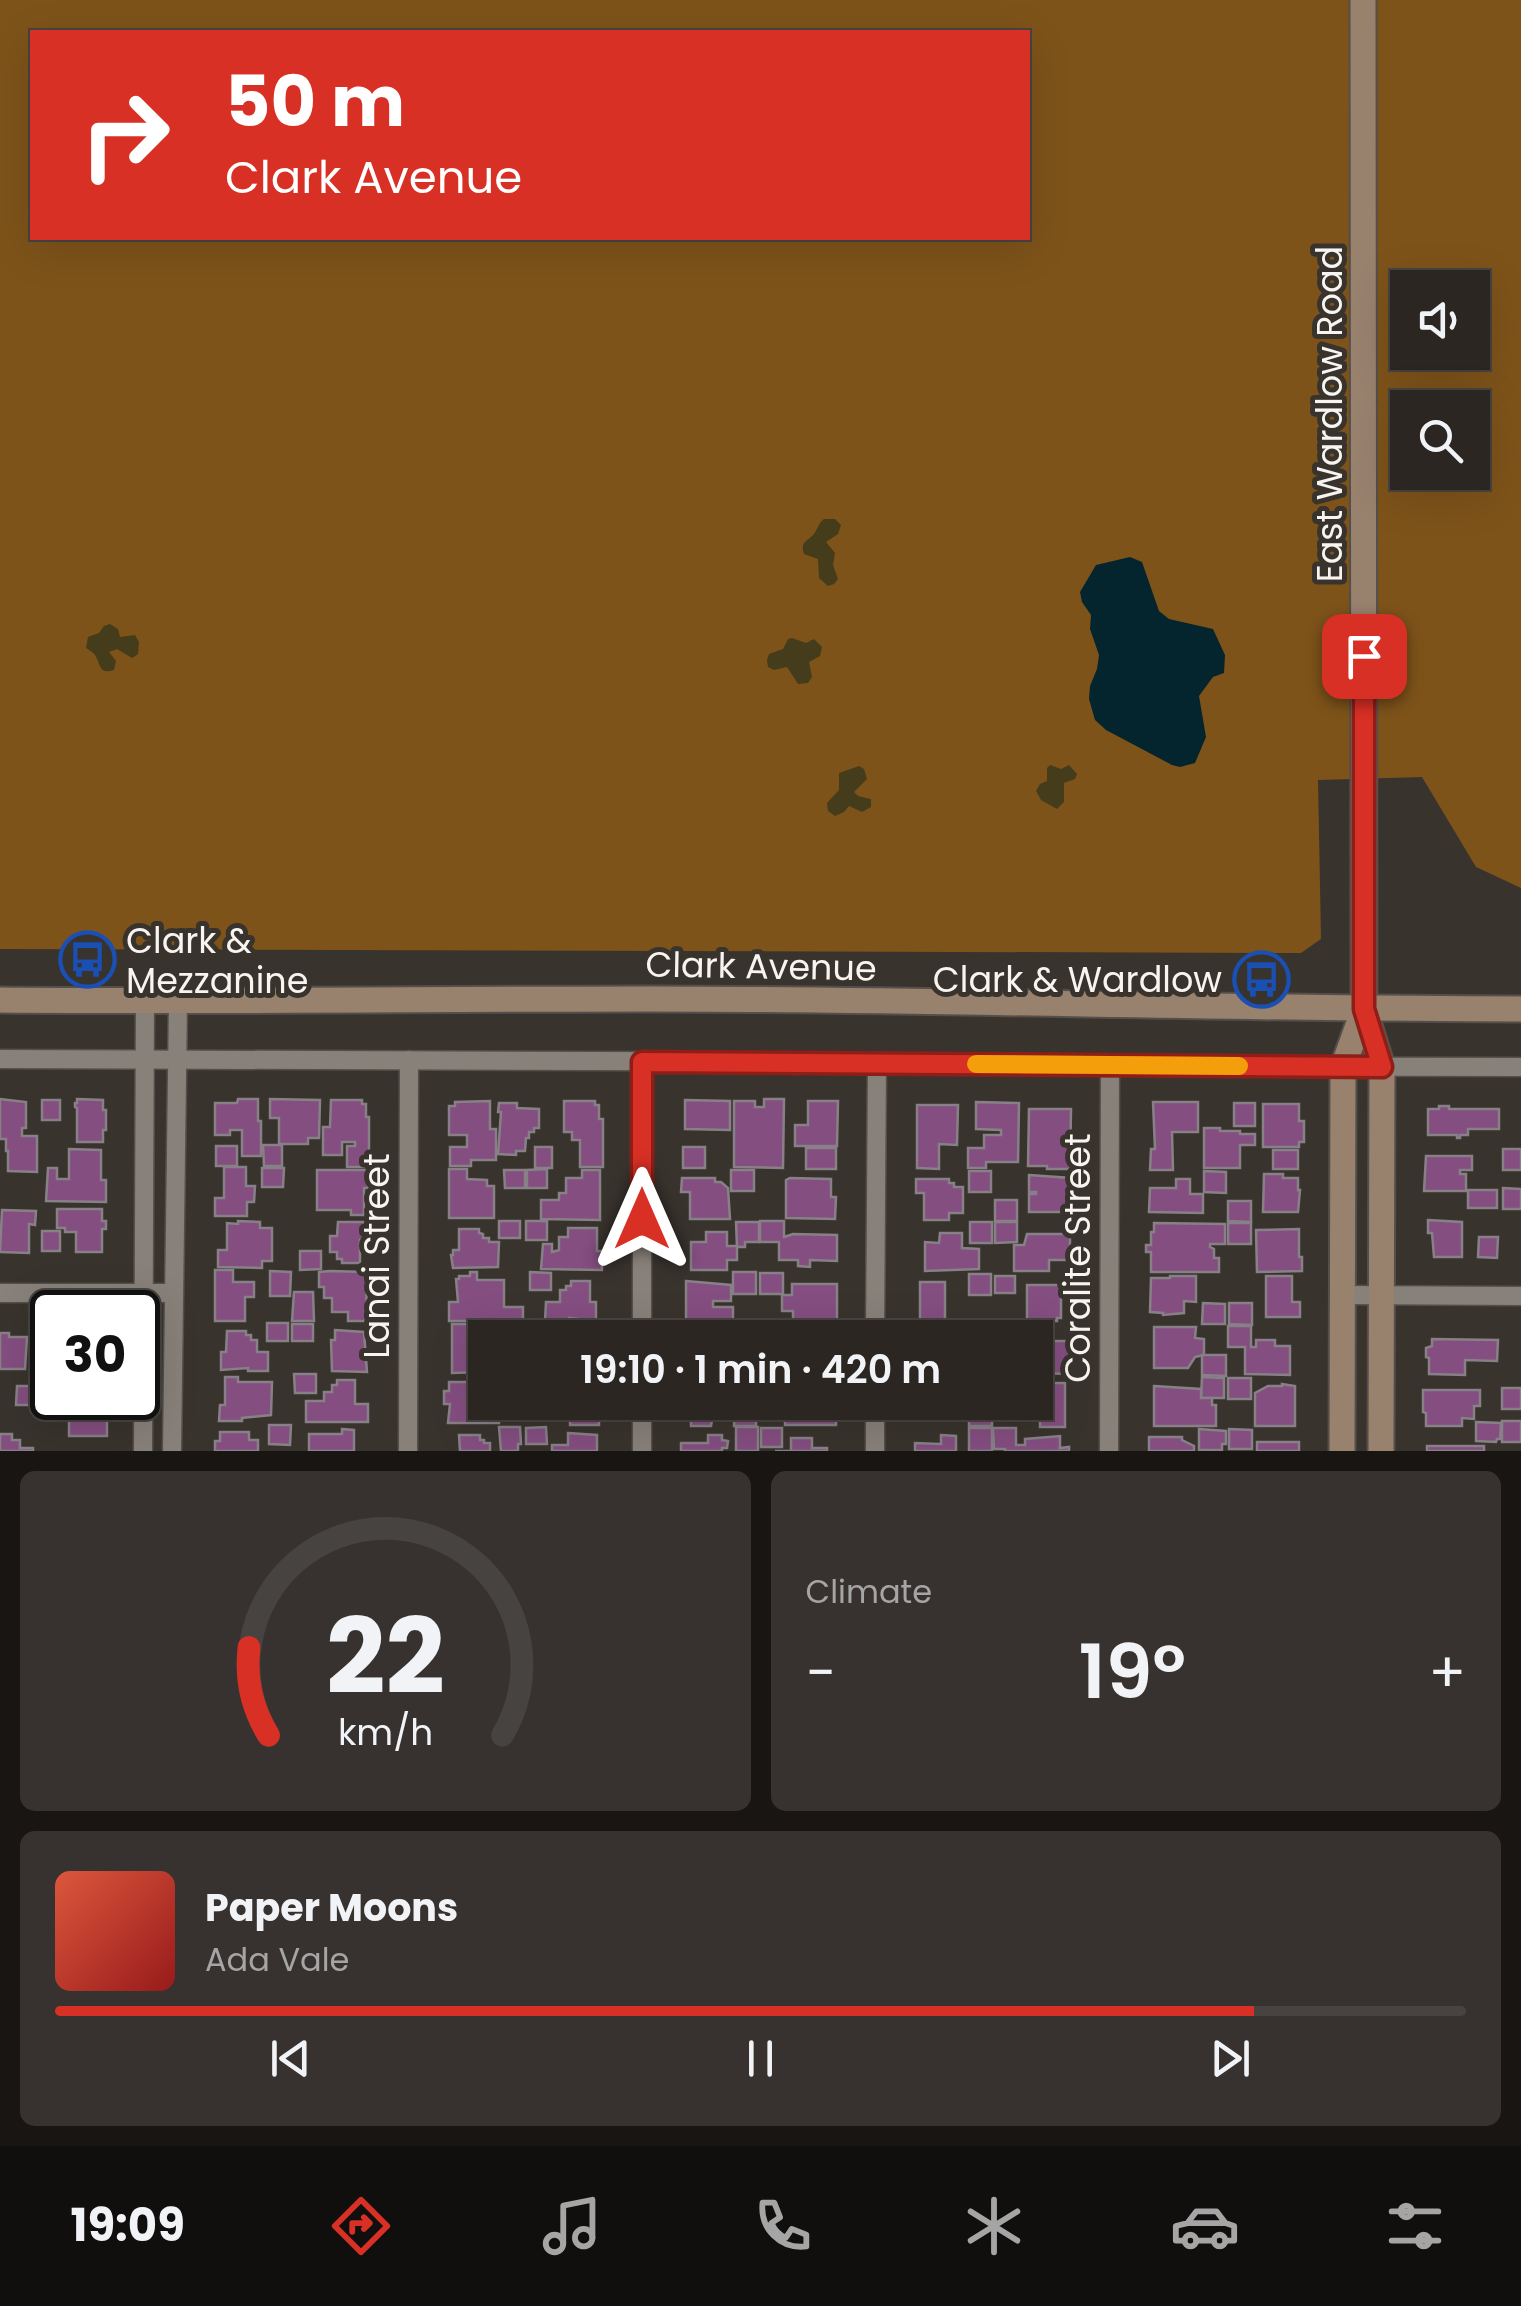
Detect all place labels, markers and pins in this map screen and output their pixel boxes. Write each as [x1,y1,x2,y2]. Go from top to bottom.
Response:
pin [1322,614,1407,699]
place label: Clark & Mezzanine [126,916,308,1005]
bus stop icon: Clark & Mezzanine [57,930,117,990]
bus stop icon: Clark & Wardlow [1231,949,1291,1009]
place label: Clark & Wardlow [933,955,1222,1004]

